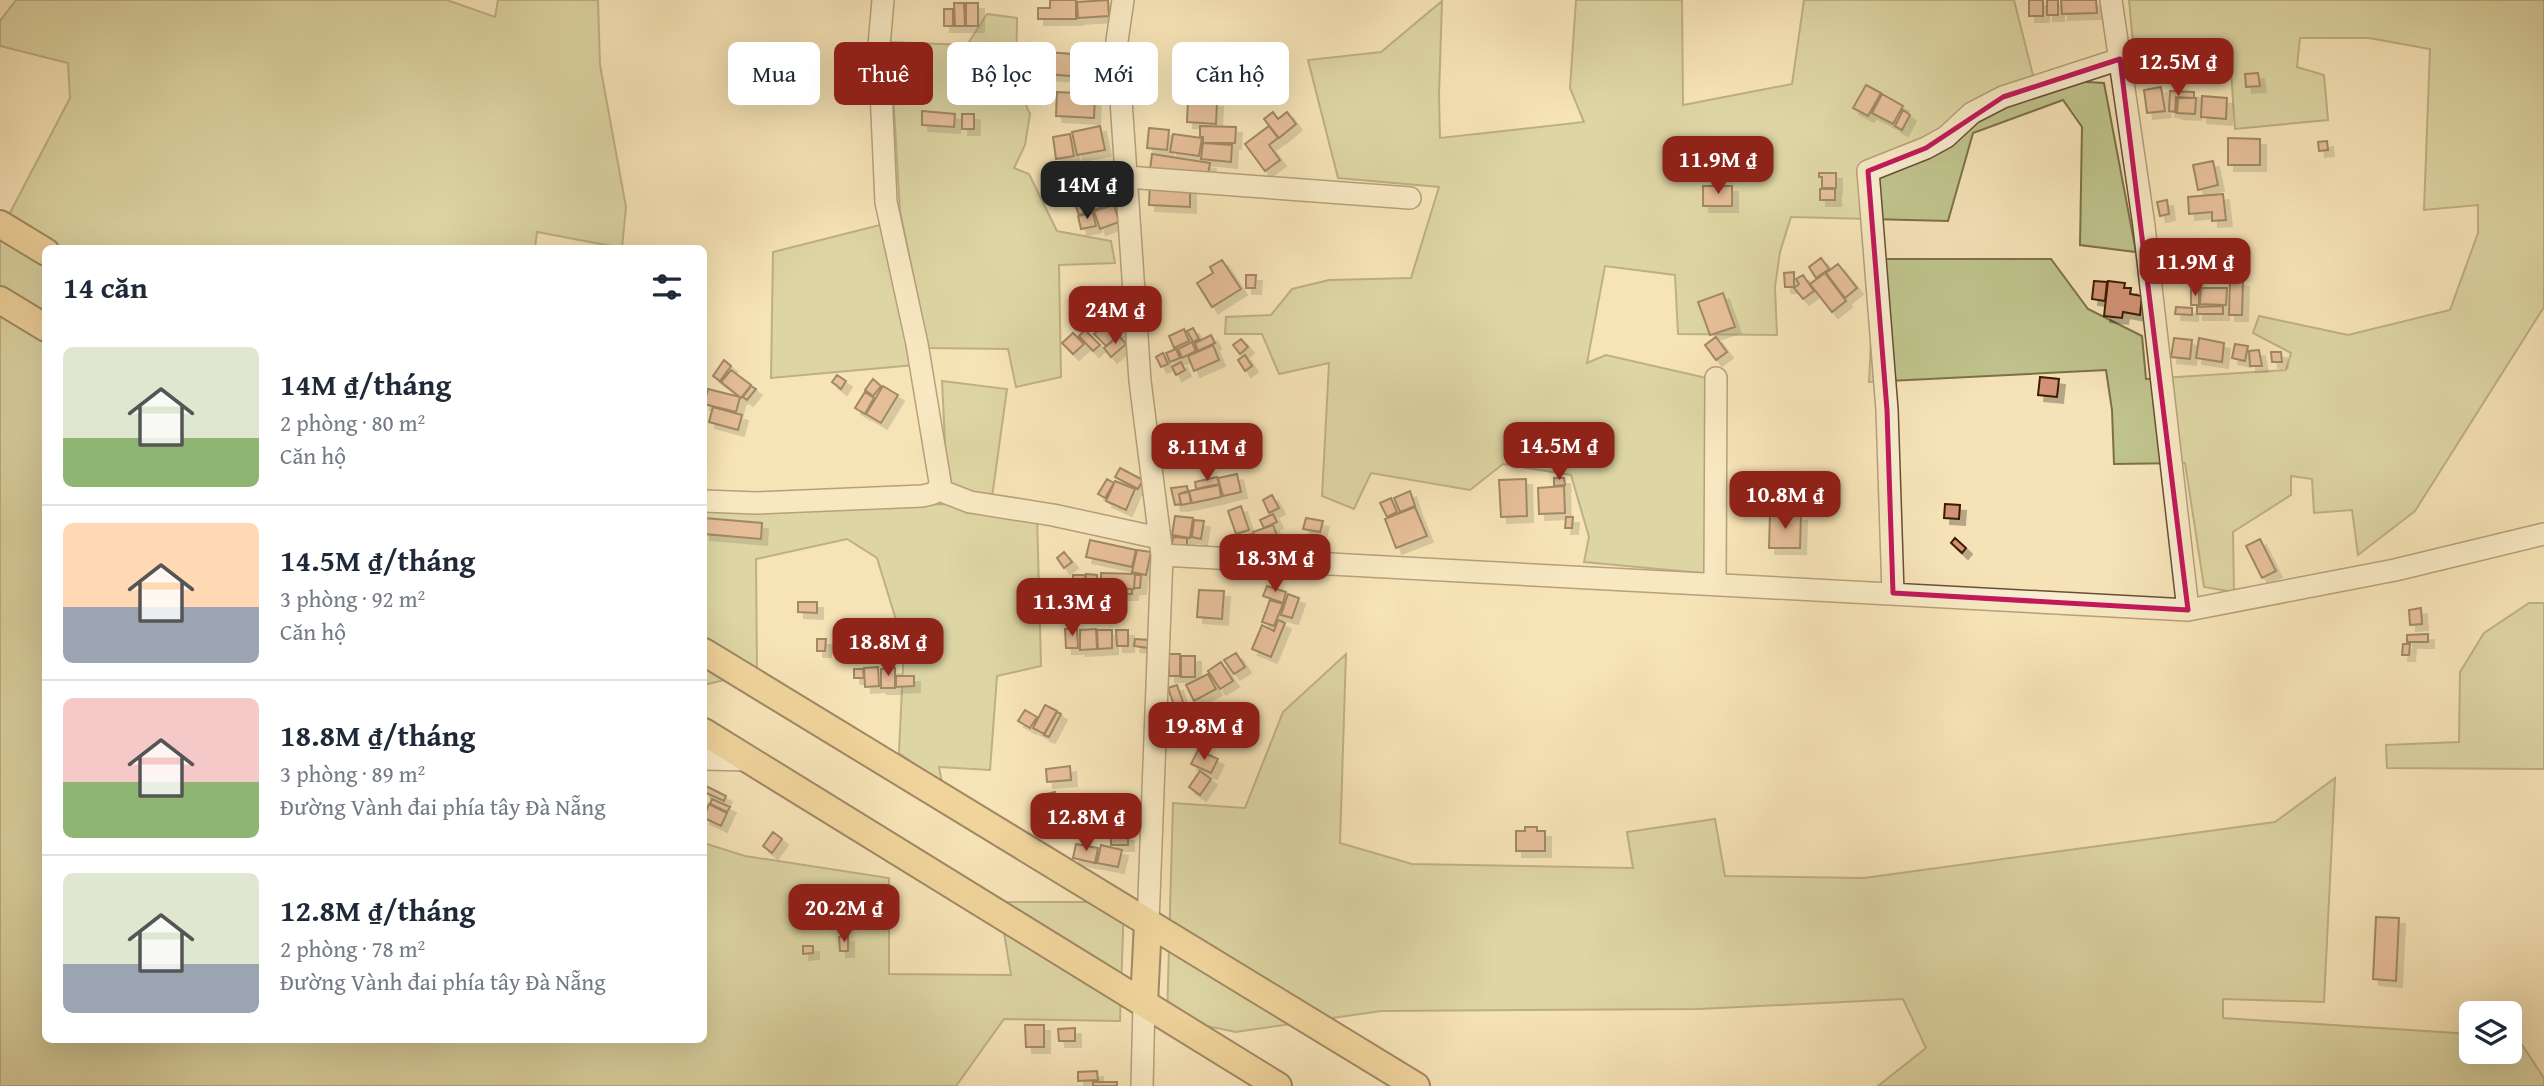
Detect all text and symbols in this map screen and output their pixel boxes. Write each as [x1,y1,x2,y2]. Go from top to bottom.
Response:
pin: 12.5M ₫ [2113,38,2243,98]
chip: Mua [728,42,820,105]
chip: Thuê [834,42,933,105]
chip: Bộ lọc [947,42,1056,105]
chip: Mới [1070,42,1158,105]
chip: Căn hộ [1172,42,1289,105]
text: 12.5M ₫ [2138,44,2218,77]
pin: 11.9M ₫ [1653,136,1783,196]
text: 11.9M ₫ [1678,142,1758,175]
pin: 14M ₫ [1038,162,1136,221]
text: 14M ₫ [1057,167,1117,200]
pin: 11.9M ₫ [2130,238,2260,298]
text: 11.9M ₫ [2155,244,2235,277]
text: 14 căn [63,265,148,309]
icon: filters [648,268,686,306]
pin: 24M ₫ [1066,286,1164,346]
text: 24M ₫ [1085,292,1145,325]
text: 14M ₫/tháng [280,362,451,406]
icon: home [119,375,203,459]
text: 2 phòng · 80 m² [280,406,425,439]
pin: 14.5M ₫ [1494,422,1624,482]
pin: 8.11M ₫ [1142,424,1272,483]
text: 14.5M ₫ [1519,428,1599,461]
text: 8.11M ₫ [1167,429,1247,462]
text: Căn hộ [280,439,346,472]
pin: 10.8M ₫ [1720,472,1850,531]
text: 10.8M ₫ [1745,477,1825,510]
pin: 18.3M ₫ [1210,534,1340,594]
text: 14.5M ₫/tháng [280,538,475,582]
text: 18.3M ₫ [1235,540,1315,573]
icon: home [119,551,203,635]
pin: 11.3M ₫ [1007,578,1137,638]
text: 3 phòng · 92 m² [280,582,425,615]
text: 11.3M ₫ [1032,584,1112,617]
text: Căn hộ [280,615,346,648]
pin: 18.8M ₫ [823,618,953,678]
text: 18.8M ₫ [848,624,928,657]
pin: 19.8M ₫ [1139,702,1269,762]
text: 19.8M ₫ [1164,708,1244,741]
text: 18.8M ₫/tháng [280,713,475,757]
icon: home [119,726,203,810]
text: 3 phòng · 89 m² [280,757,425,790]
text: Đường Vành đai phía tây Đà Nẵng [280,790,606,823]
pin: 12.8M ₫ [1021,794,1151,853]
text: 12.8M ₫ [1046,799,1126,832]
pin: 20.2M ₫ [779,884,909,944]
text: 12.8M ₫/tháng [280,888,475,932]
text: 20.2M ₫ [804,890,884,923]
icon: home [119,901,203,985]
text: 2 phòng · 78 m² [280,932,425,965]
text: Đường Vành đai phía tây Đà Nẵng [280,965,606,998]
map controls [2459,1001,2522,1064]
button: layers [2459,1001,2522,1064]

